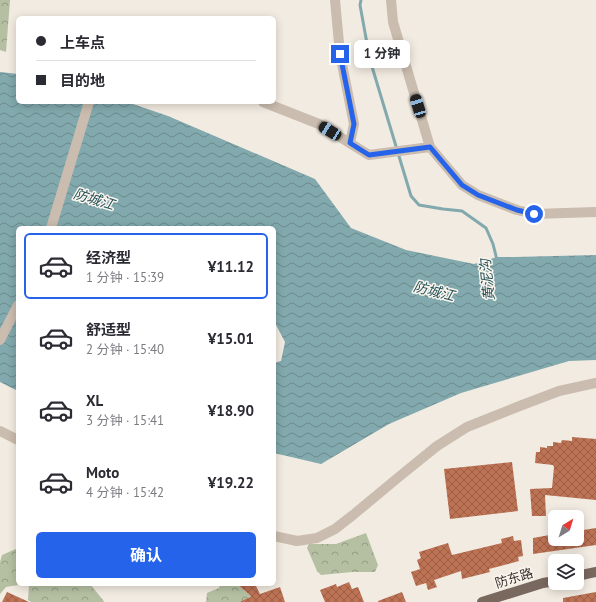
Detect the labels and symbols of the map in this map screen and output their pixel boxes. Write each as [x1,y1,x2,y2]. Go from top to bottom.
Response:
callout: 1 分钟 [354,40,410,68]
route end [331,45,349,63]
car [409,93,427,119]
car [317,120,343,142]
water label: 防城江 [71,184,119,214]
route start [525,205,543,223]
water label: 黄泥沟 [476,256,498,302]
water label: 防城江 [411,277,458,305]
north arrow [548,510,584,546]
street label: 防东路 [493,564,535,592]

